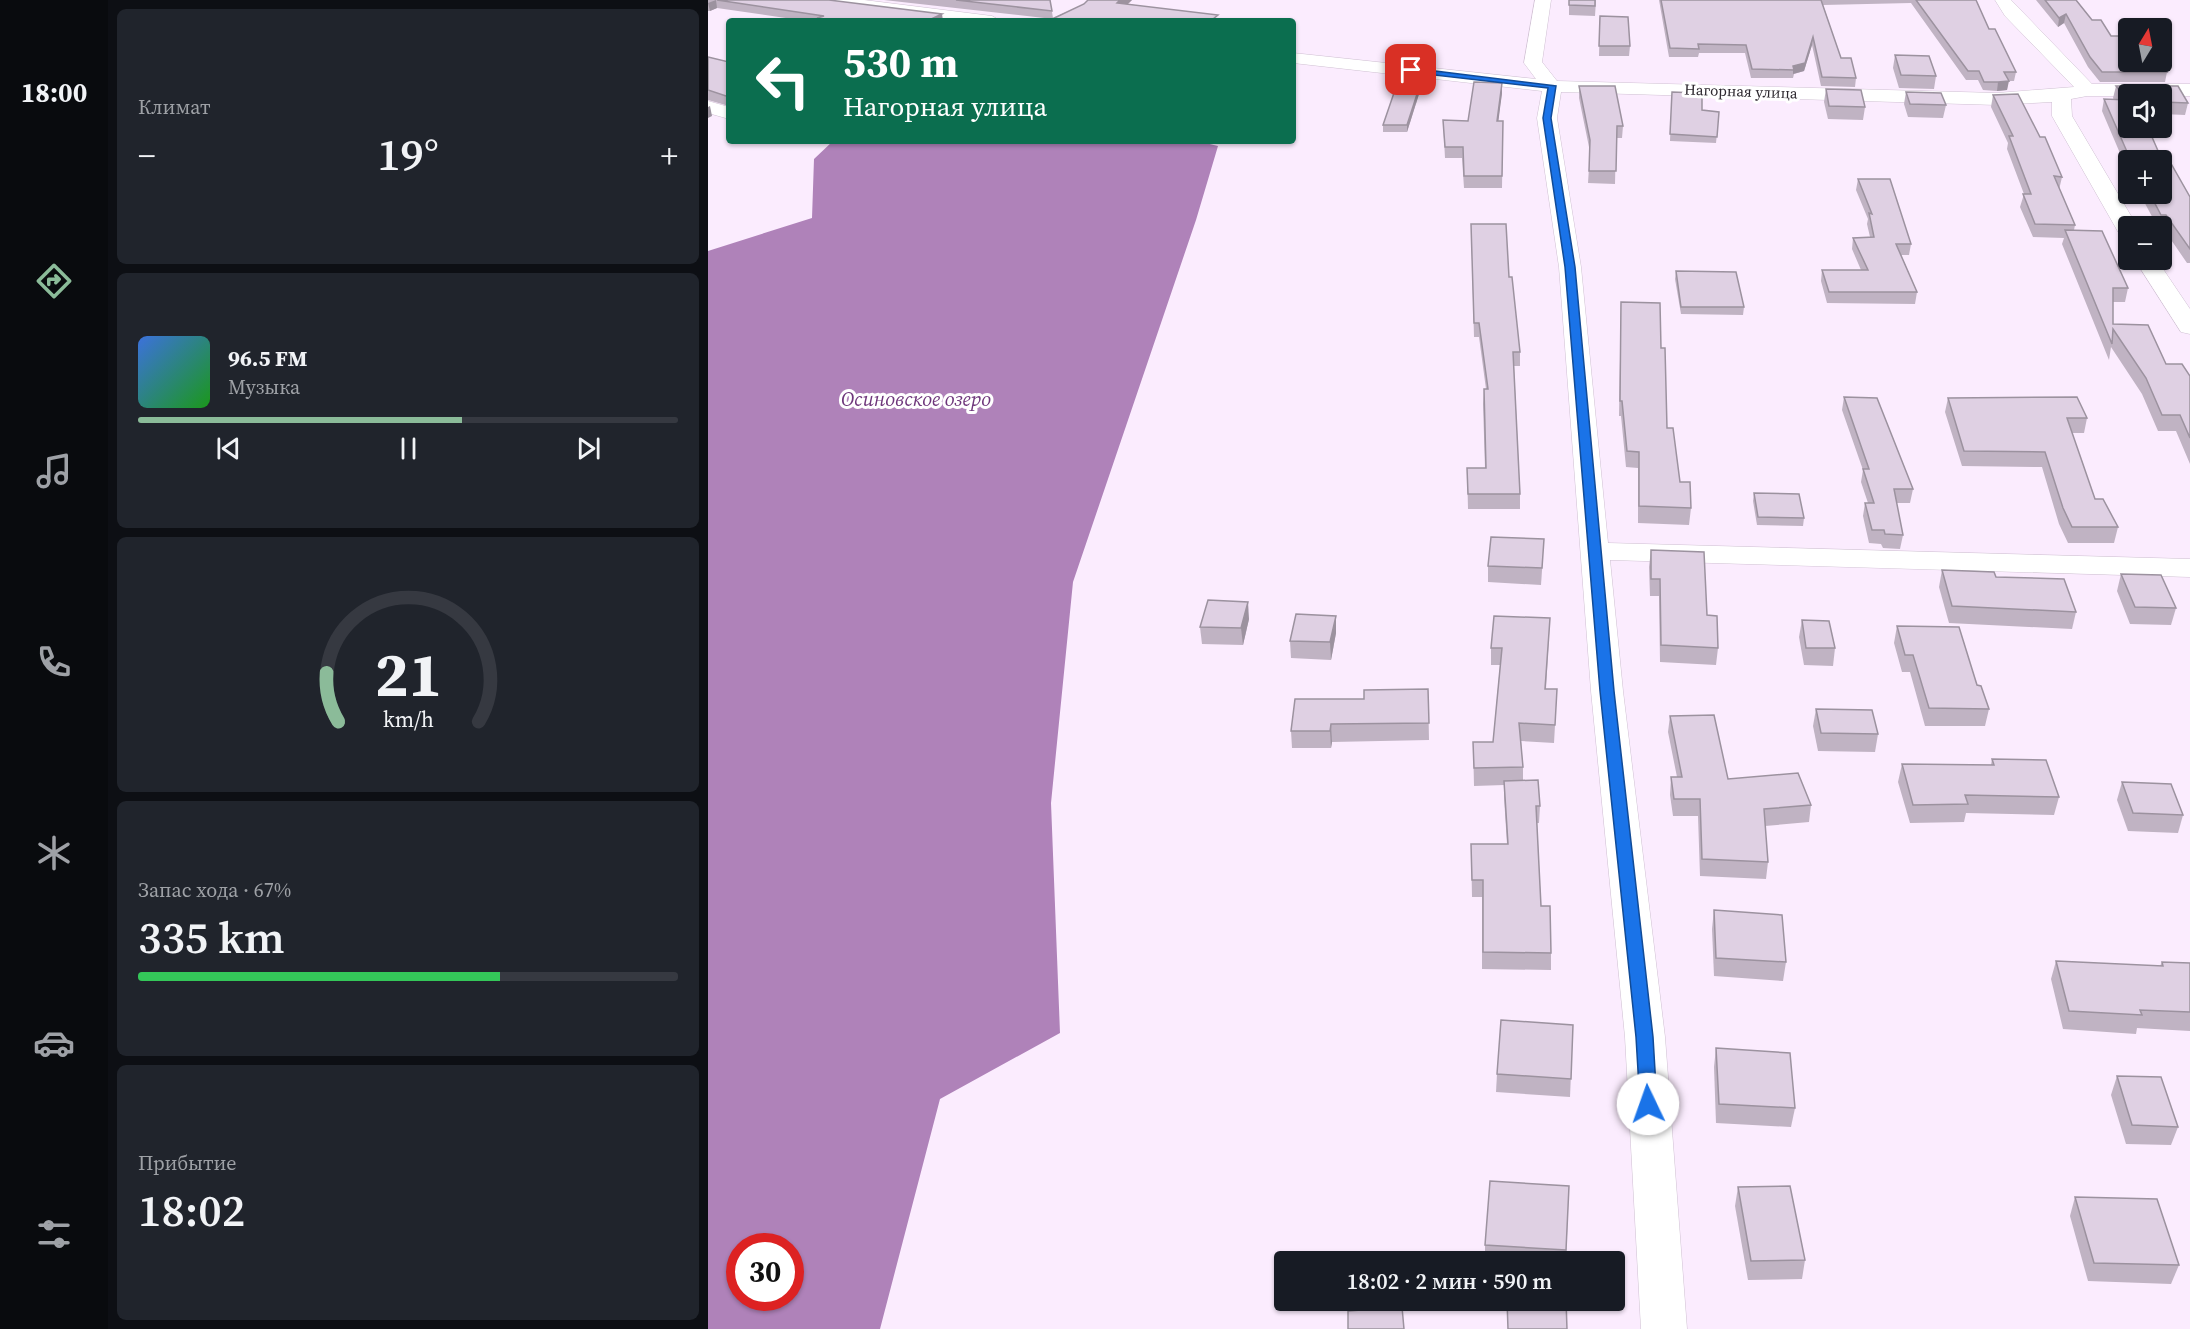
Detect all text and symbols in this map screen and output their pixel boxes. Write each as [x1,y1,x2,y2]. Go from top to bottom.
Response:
north arrow [2118,18,2172,72]
map controls [2118,18,2172,270]
text: 530 m [843,33,958,91]
icon: left [744,42,822,120]
pin [1385,44,1436,95]
icon: arrive [1394,53,1427,86]
text: 18:00 [21,74,87,111]
street label: Нагорная улица [1684,79,1798,103]
button: sound [2118,84,2172,138]
text: Нагорная улица [843,88,1047,125]
text: Климат [138,93,211,121]
text: 19° [377,123,439,185]
text: − [138,133,156,178]
text: + [661,133,678,178]
button: + [2118,150,2172,204]
button: − [2118,216,2172,270]
icon: directions [33,260,75,302]
text: 96.5 FM [228,343,307,373]
text: Музыка [228,373,300,401]
water label: Осиновское озеро [841,385,991,413]
icon: previous [212,432,245,465]
icon: pause [392,432,425,465]
icon: next [572,432,605,465]
icon: music [33,450,75,492]
text: 21 [374,631,442,717]
icon: phone [33,641,75,683]
text: km/h [382,705,434,734]
icon: climate [33,832,75,874]
text: Запас хода · 67% [138,876,291,904]
text: 335 km [138,906,285,968]
icon: car [33,1022,75,1064]
position arrow [1616,1072,1680,1136]
text: Прибытие [138,1149,236,1177]
text: 18:02 [138,1179,245,1241]
icon: filters [33,1213,75,1255]
speed limit sign: 30 [726,1233,804,1311]
text: 18:02 · 2 мин · 590 m [1347,1266,1552,1296]

